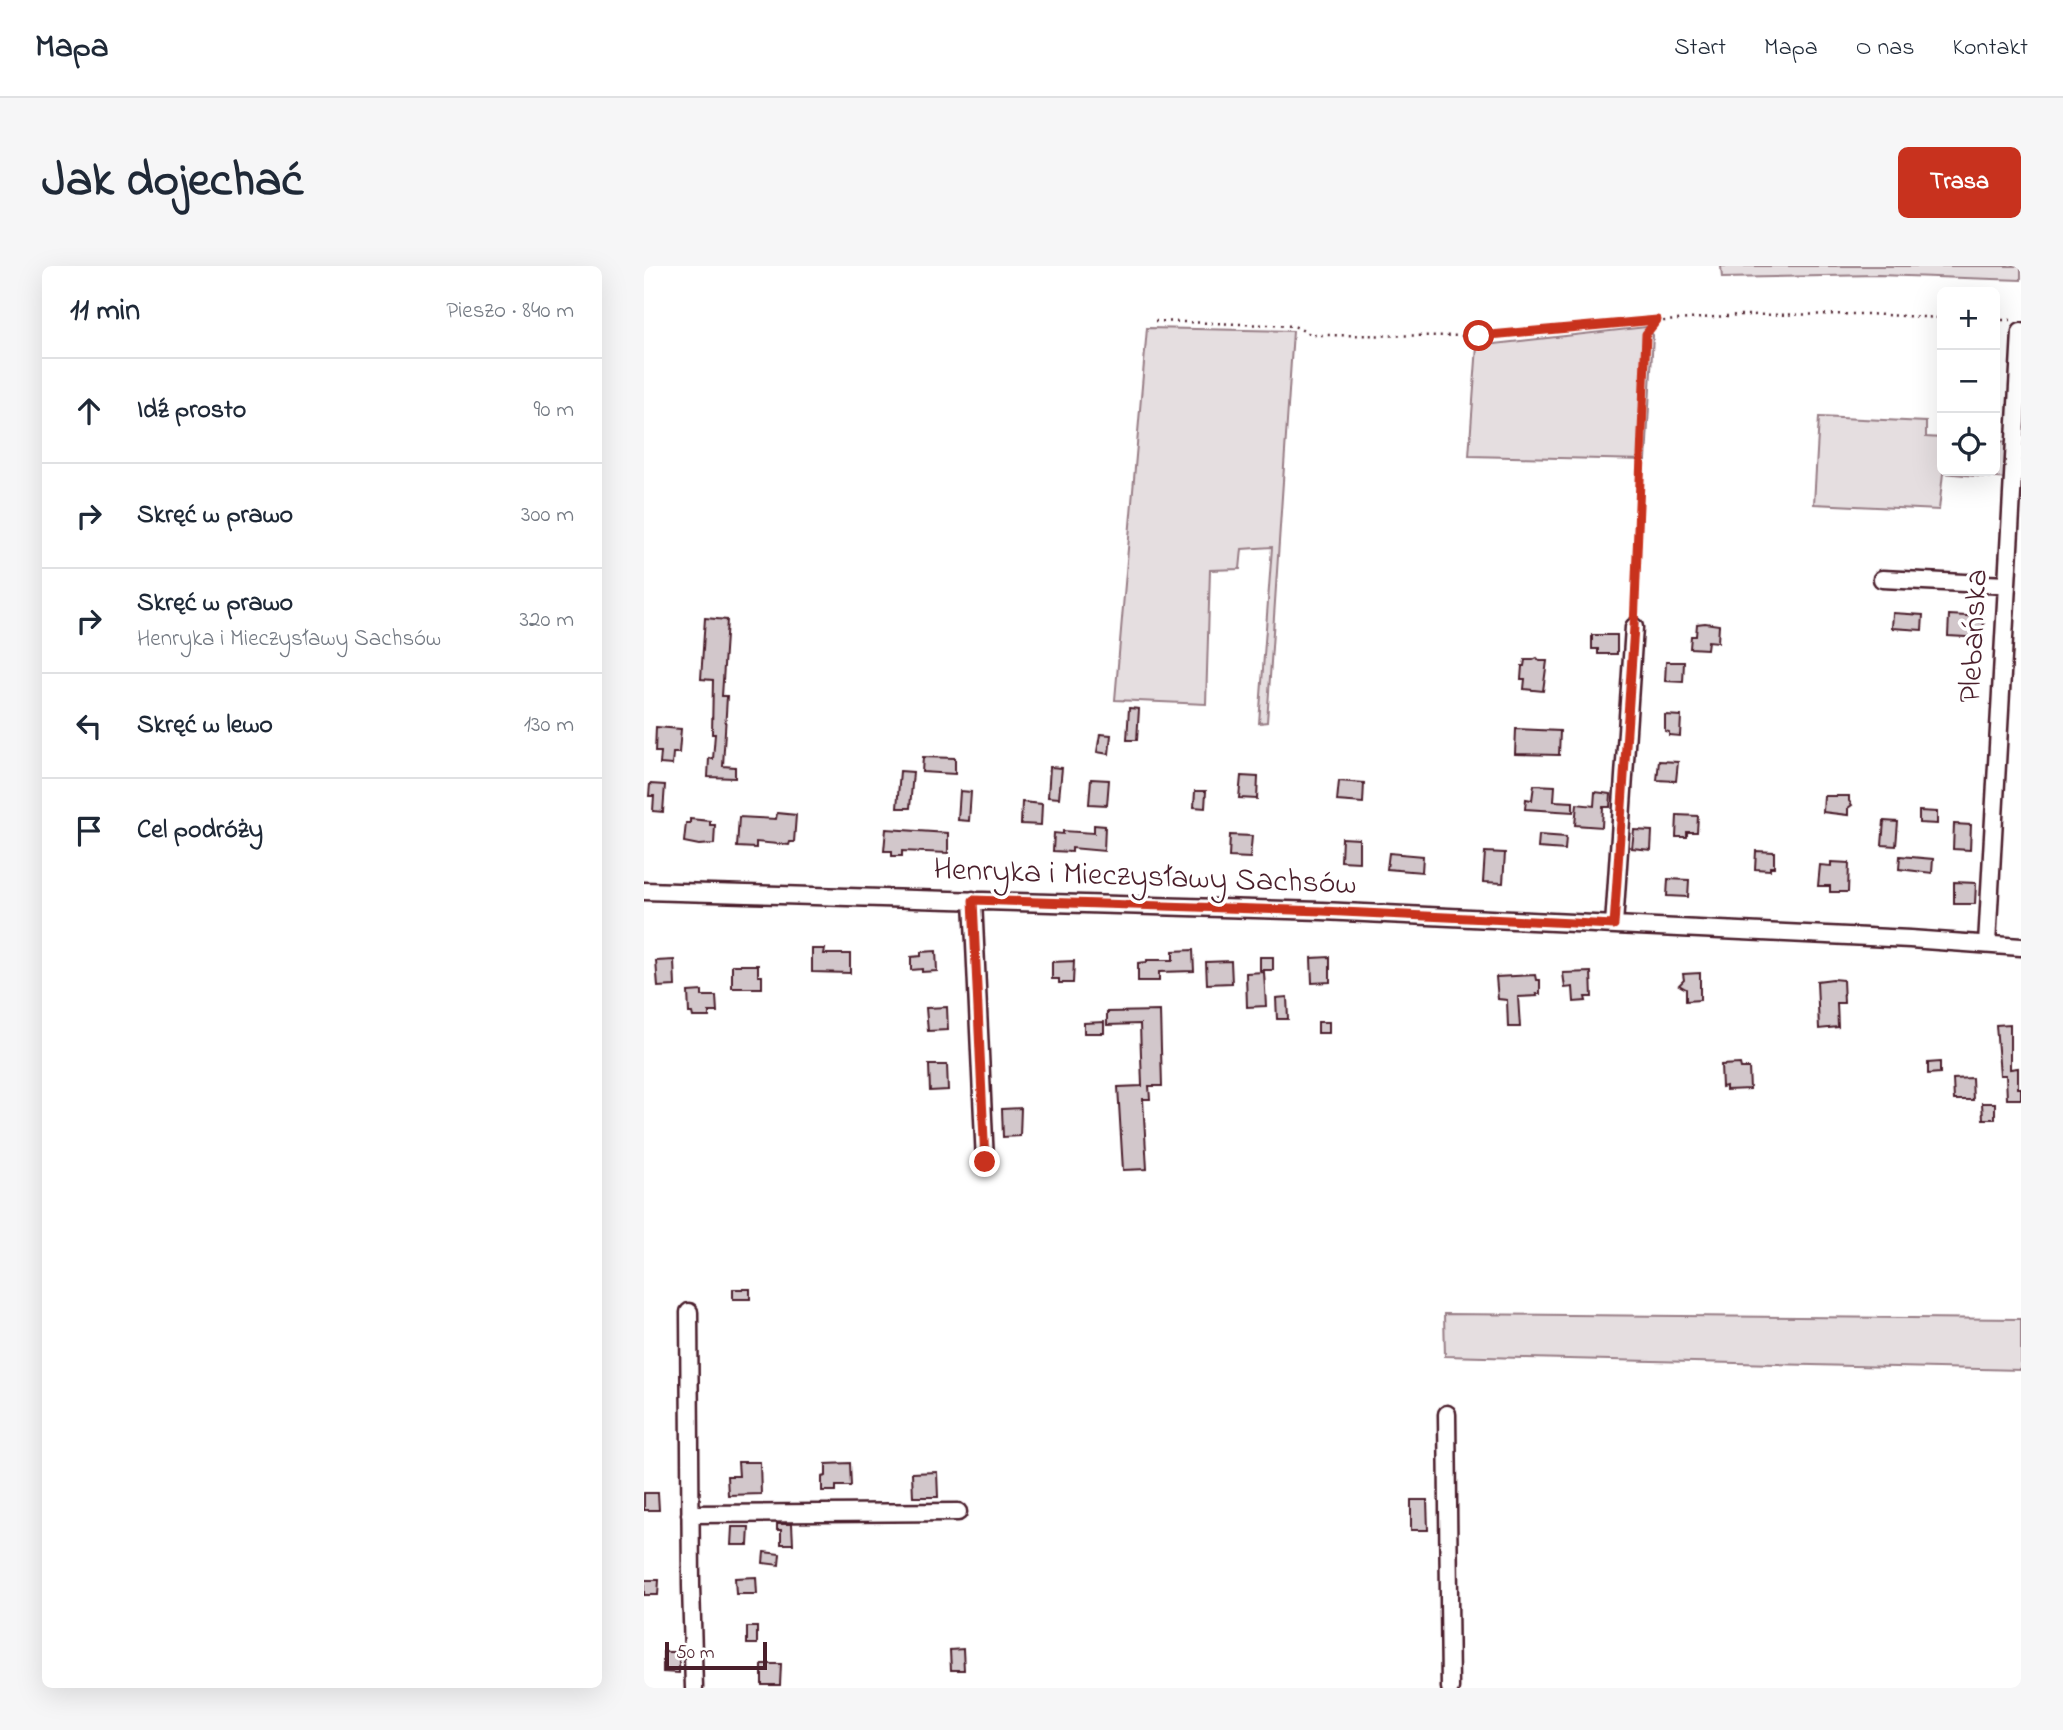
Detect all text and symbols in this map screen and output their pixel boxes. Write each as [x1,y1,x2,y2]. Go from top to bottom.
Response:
text: Mapa [35,24,109,72]
text: Start [1674,31,1726,66]
text: Mapa [1764,31,1818,66]
text: O nas [1856,31,1914,66]
text: Kontakt [1952,31,2028,66]
text: Jak dojechać [42,146,303,218]
button: Trasa [1898,147,2021,218]
map controls [1937,287,2000,476]
button: + [1937,287,2000,350]
text: 11 min [70,290,140,334]
text: Pieszo · 840 m [446,295,574,328]
route start [1463,320,1494,351]
button: − [1937,350,2000,413]
icon: ahead [70,392,108,430]
text: Idź prosto [137,392,246,430]
text: 90 m [534,394,574,427]
button: locate [1937,413,2000,476]
icon: right [70,497,108,535]
text: Skręć w prawo [137,497,293,535]
text: 300 m [521,499,574,532]
street label: Plebańska [1948,568,2002,704]
text: Skręć w prawo [137,585,293,623]
icon: right [70,602,108,640]
text: 320 m [520,604,574,637]
text: Henryka i Mieczysławy Sachsów [137,623,441,656]
icon: left [70,707,108,745]
text: Skręć w lewo [137,707,273,745]
text: 130 m [524,709,574,742]
icon: arrive [70,812,108,850]
text: Cel podróży [137,812,263,850]
street label: Henryka i Mieczysławy Sachsów [933,847,1357,909]
route end [969,1146,1000,1177]
scale bar [665,1639,766,1671]
text: 50 m [676,1640,715,1667]

